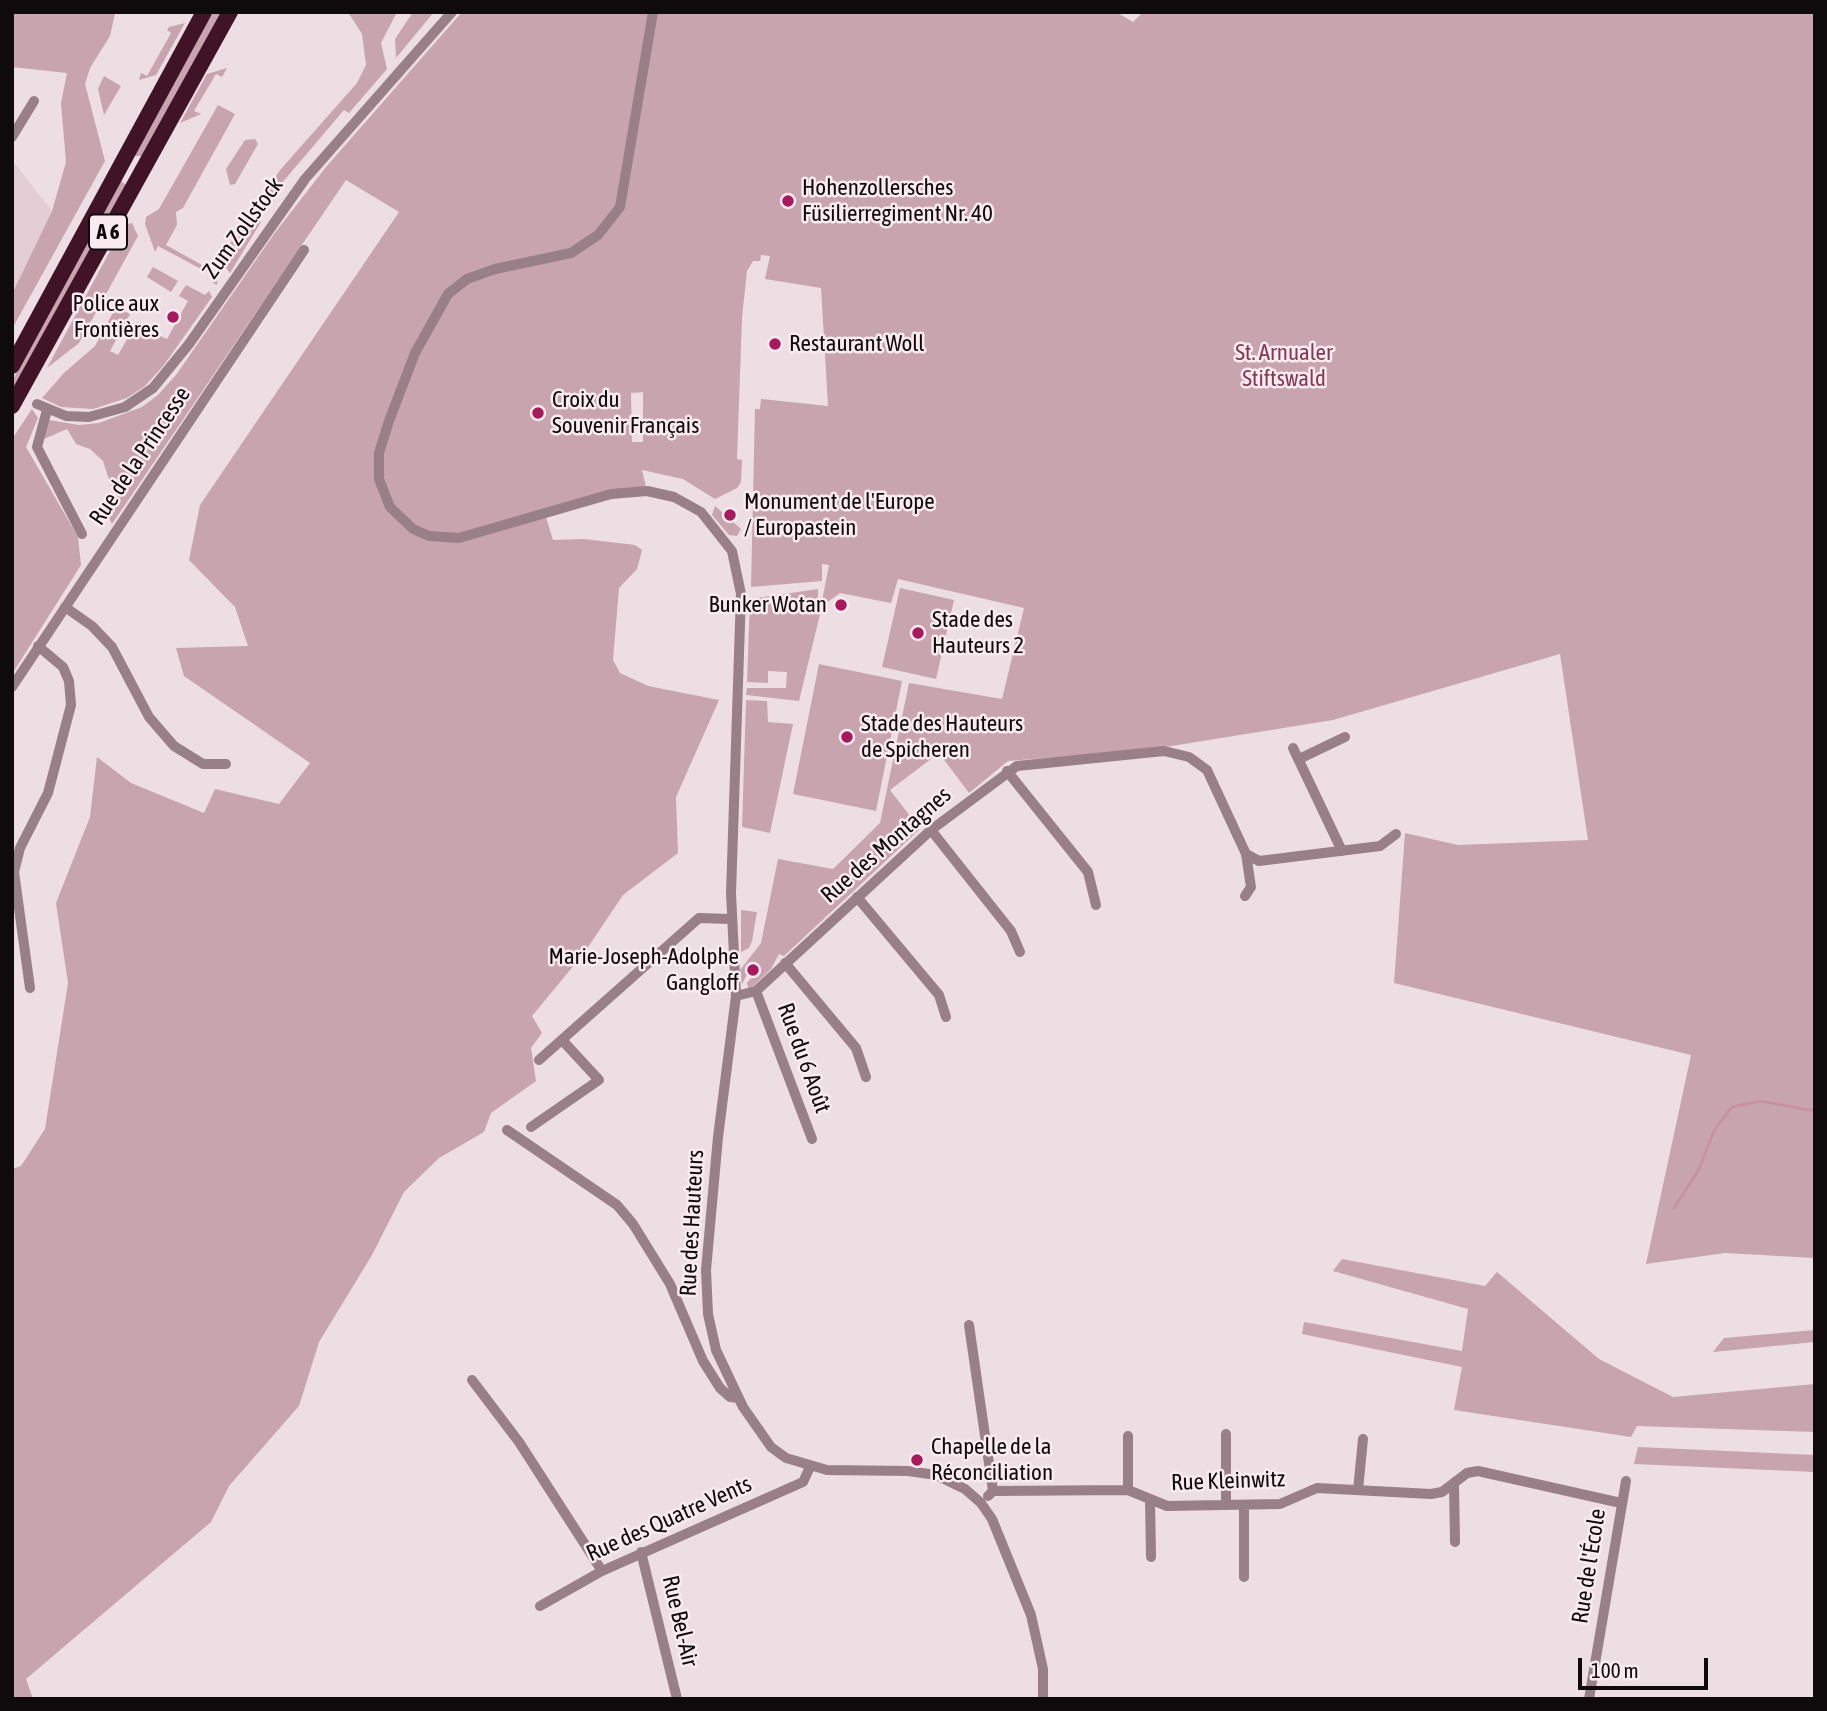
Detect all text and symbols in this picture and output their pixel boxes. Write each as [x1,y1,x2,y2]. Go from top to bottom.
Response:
street label: Zum Zollstock [197,172,289,284]
place label: Hohenzollersches Füsilierregiment Nr. 40 [802,174,993,228]
marker: Hohenzollersches Füsilierregiment Nr. 40 [780,193,796,209]
road number: A 6 [89,215,127,250]
place label: Police aux Frontières [73,290,159,344]
marker: Police aux Frontières [165,309,181,325]
place label: Restaurant Woll [789,330,924,358]
marker: Restaurant Woll [767,336,783,352]
park label: St. Arnualer Stiftswald [1235,339,1333,393]
street label: Rue de la Princesse [84,382,196,530]
place label: Croix du Souvenir Français [552,386,699,440]
marker: Croix du Souvenir Français [530,405,546,421]
place label: Monument de l'Europe / Europastein [744,488,935,542]
marker: Monument de l'Europe / Europastein [722,507,738,523]
place label: Bunker Wotan [709,591,827,619]
marker: Bunker Wotan [833,597,849,613]
place label: Stade des Hauteurs 2 [932,606,1024,660]
marker: Stade des Hauteurs 2 [910,625,926,641]
place label: Stade des Hauteurs de Spicheren [861,710,1023,764]
marker: Stade des Hauteurs de Spicheren [839,729,855,745]
street label: Rue des Montagnes [815,781,957,909]
place label: Marie-Joseph-Adolphe Gangloff [549,943,739,997]
marker: Marie-Joseph-Adolphe Gangloff [745,962,761,978]
street label: Rue du 6 Août [771,999,837,1117]
street label: Rue des Hauteurs [674,1149,710,1297]
place label: Chapelle de la Réconciliation [931,1433,1053,1487]
marker: Chapelle de la Réconciliation [909,1452,925,1468]
street label: Rue Kleinwitz [1170,1465,1286,1497]
street label: Rue des Quatre Vents [582,1470,756,1568]
street label: Rue de l'École [1566,1507,1612,1625]
street label: Rue Bel-Air [656,1573,704,1669]
scale bar [1582,1644,1712,1688]
text: 100 m [1591,1658,1639,1682]

